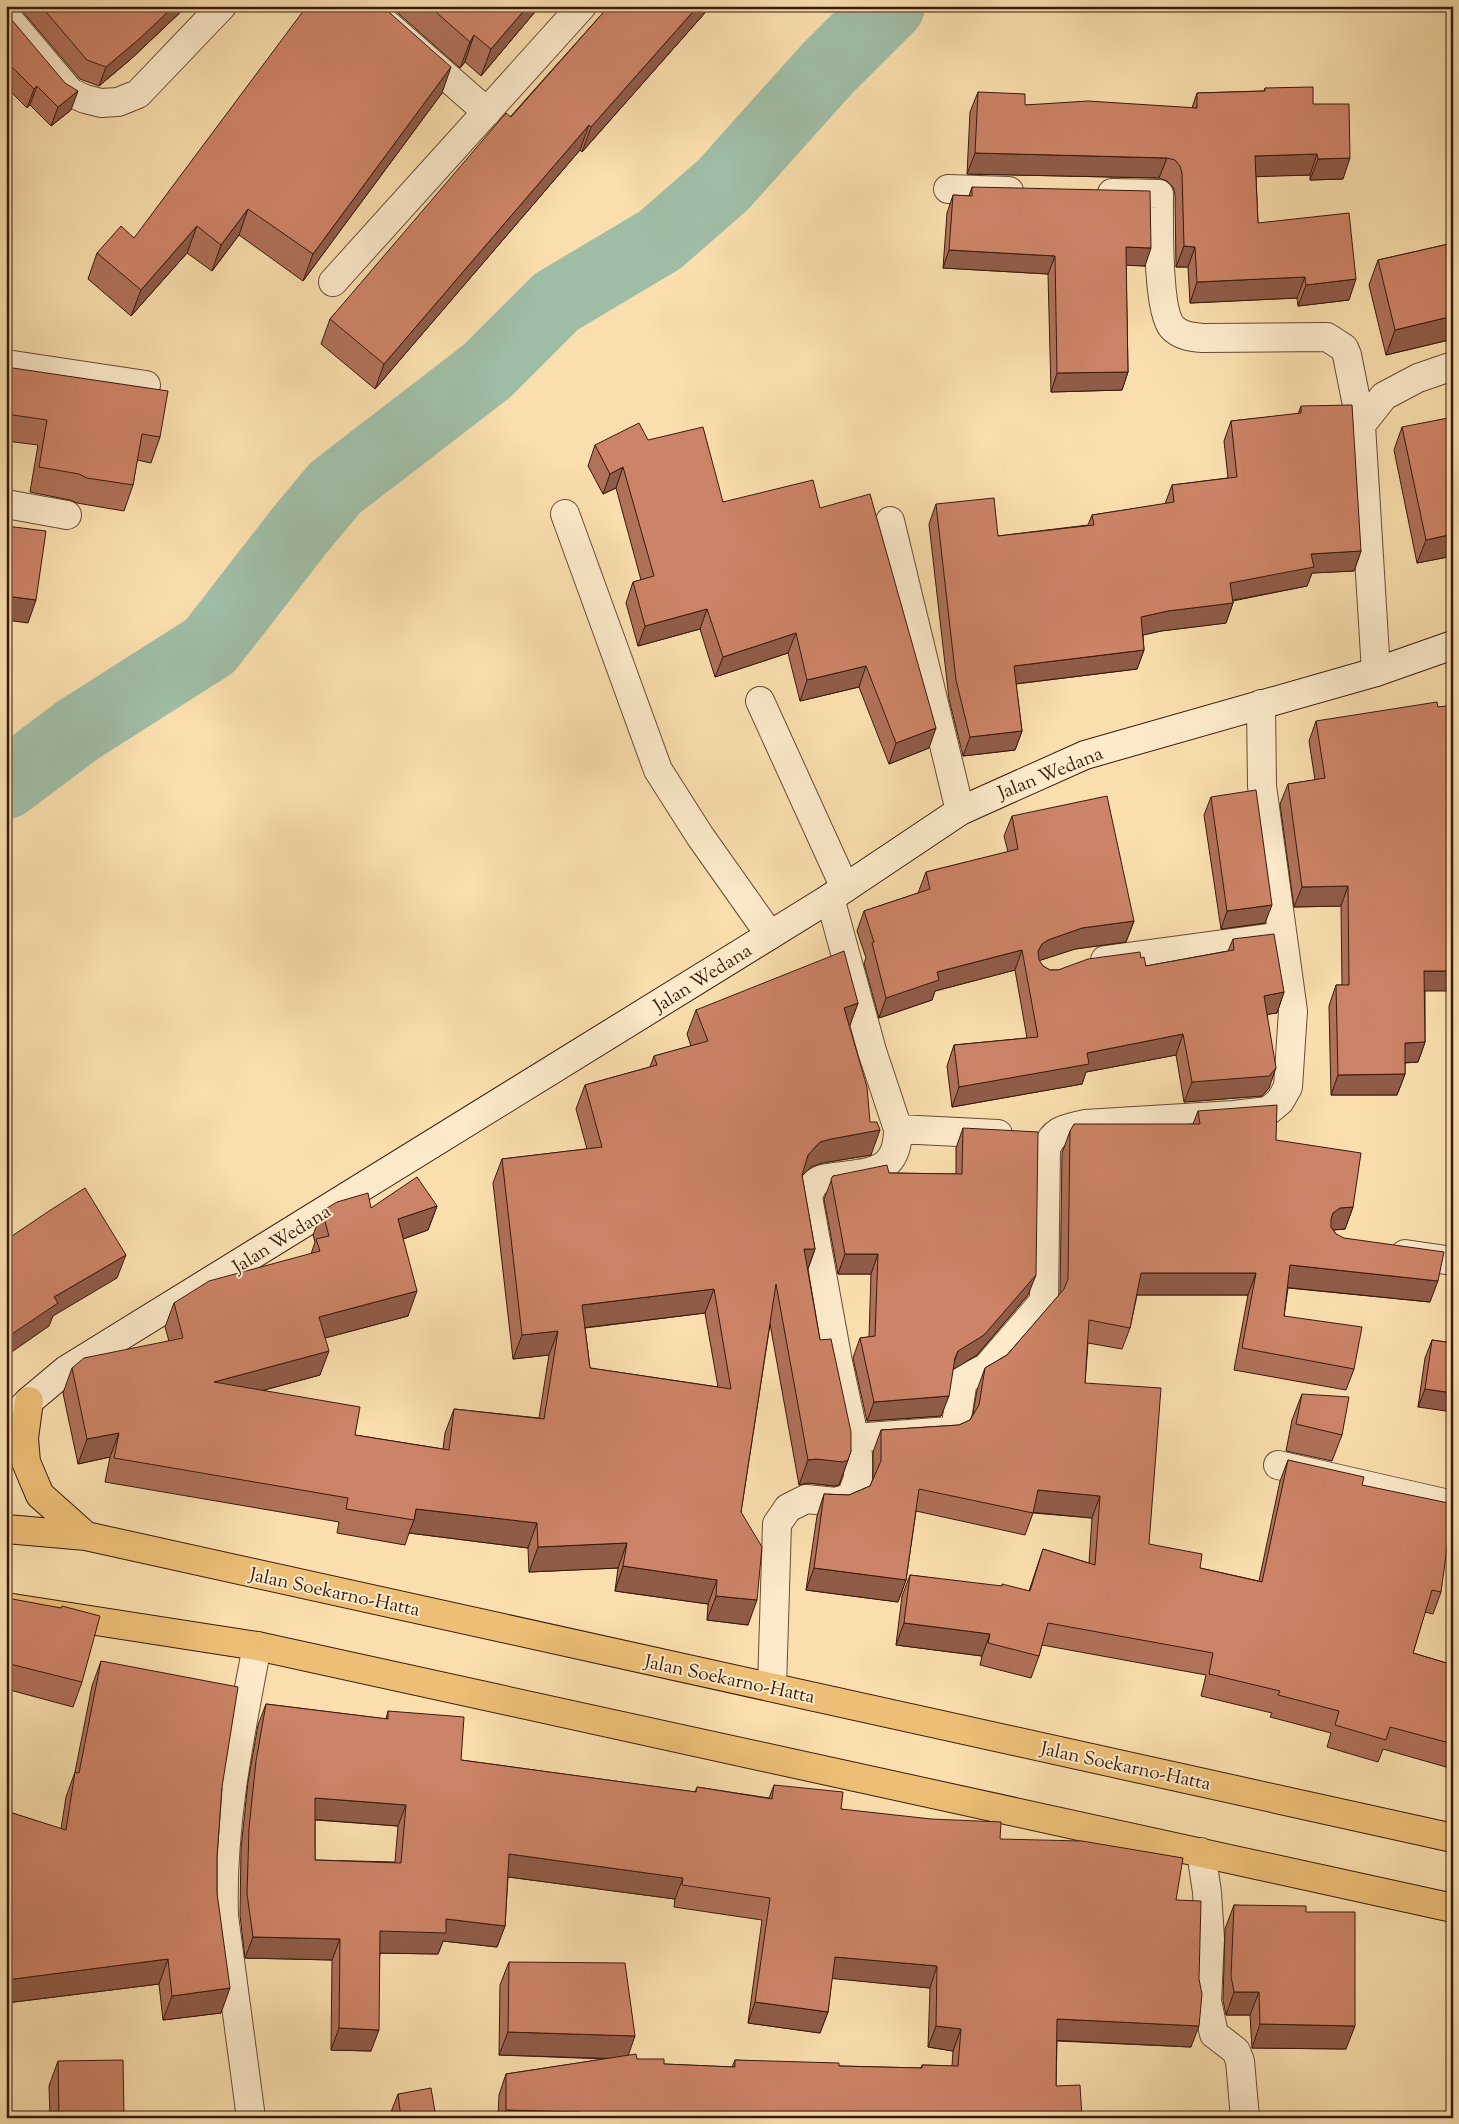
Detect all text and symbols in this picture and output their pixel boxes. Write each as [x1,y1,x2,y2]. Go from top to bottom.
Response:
street label: Jalan Wedana [993,741,1108,808]
street label: Jalan Wedana [648,938,758,1021]
street label: Jalan Wedana [227,1199,337,1282]
street label: Jalan Soekarno-Hatta [246,1562,422,1625]
street label: Jalan Soekarno-Hatta [641,1649,817,1712]
street label: Jalan Soekarno-Hatta [1037,1736,1213,1799]

